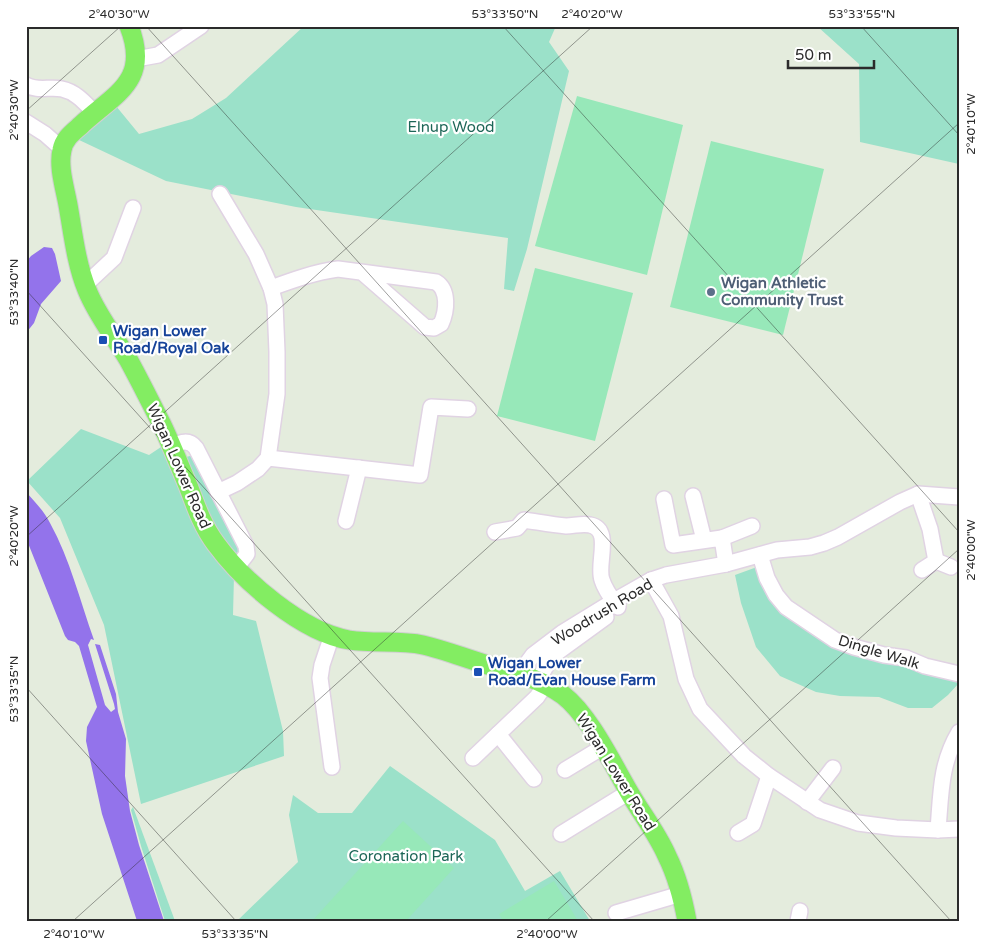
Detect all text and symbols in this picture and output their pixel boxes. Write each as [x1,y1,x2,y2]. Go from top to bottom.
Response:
text: 2°40'30"W [88,7,150,21]
text: 53°33'50"N [472,7,539,21]
text: 2°40'20"W [561,7,623,21]
text: 53°33'55"N [829,7,896,21]
scale bar [788,38,874,70]
text: 50 m [795,46,832,64]
text: 2°40'30"W [7,79,21,141]
text: 2°40'10"W [964,93,978,155]
park label: Elnup Wood [407,118,495,136]
text: 53°33'40"N [7,259,21,326]
place label: Wigan Athletic Community Trust [721,274,844,310]
marker: Wigan Athletic Community Trust [705,286,717,298]
place label: Wigan Lower Road/Royal Oak [113,322,230,358]
marker: Wigan Lower Road/Royal Oak [97,334,109,346]
street label: Wigan Lower Road [143,401,215,531]
text: 2°40'20"W [7,505,21,567]
text: 2°40'00"W [964,519,978,581]
street label: Woodrush Road [548,575,656,649]
street label: Dingle Walk [836,631,922,673]
place label: Wigan Lower Road/Evan House Farm [488,654,656,689]
text: 53°33'35"N [7,656,21,723]
marker: Wigan Lower Road/Evan House Farm [472,666,484,678]
street label: Wigan Lower Road [573,710,659,834]
park label: Coronation Park [349,847,464,865]
text: 2°40'10"W [43,927,105,941]
text: 53°33'35"N [202,927,269,941]
text: 2°40'00"W [516,927,578,941]

